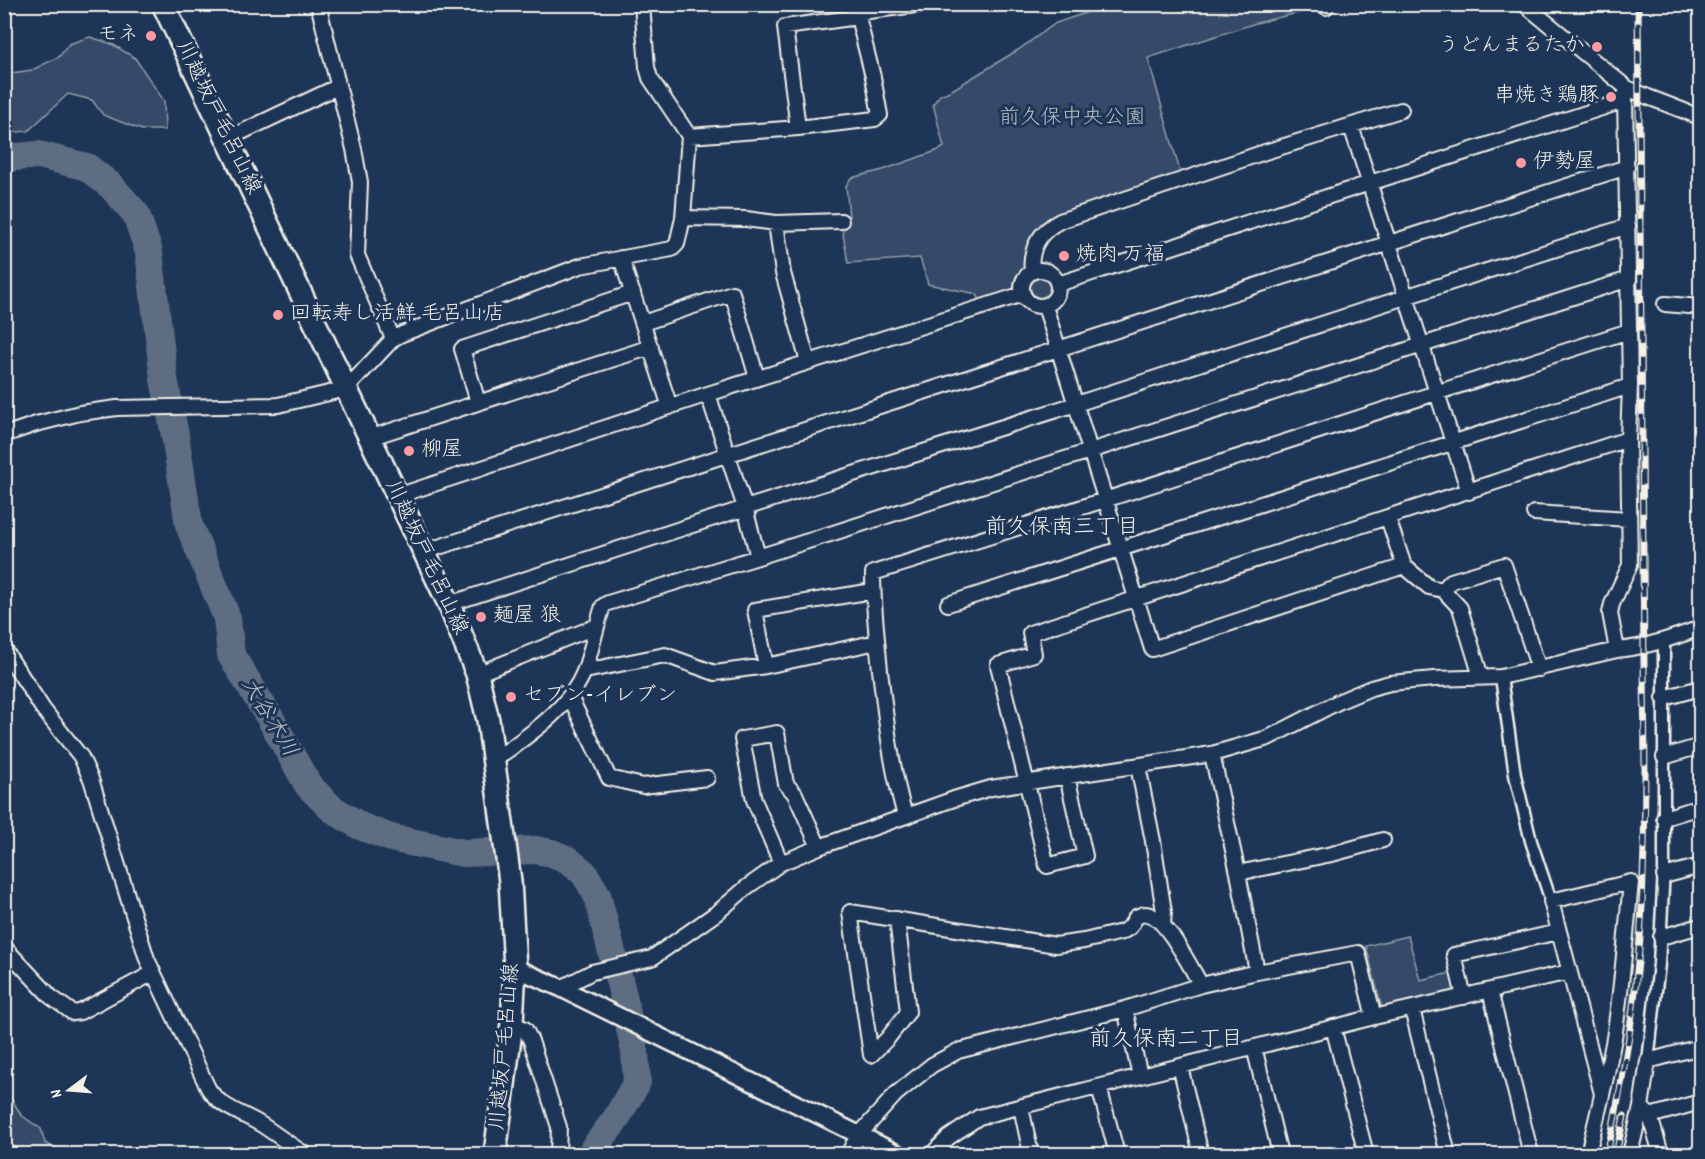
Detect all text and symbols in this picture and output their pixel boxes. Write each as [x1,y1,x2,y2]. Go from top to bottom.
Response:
place label: モネ [97,21,139,51]
marker: モネ [144,29,158,43]
place label: うどんまるたか [1438,32,1585,62]
street label: 川越坂戸毛呂山線 [167,36,267,200]
marker: うどんまるたか [1590,40,1604,54]
place label: 串焼き鶏豚 [1494,82,1599,112]
marker: 串焼き鶏豚 [1604,90,1618,104]
park label: 前久保中央公園 [999,104,1146,134]
place label: 伊勢屋 [1533,148,1596,178]
marker: 伊勢屋 [1514,156,1528,170]
place label: 焼肉 万福 [1076,241,1165,271]
marker: 焼肉 万福 [1057,249,1071,263]
place label: 回転寿し活鮮 毛呂山店 [290,300,505,330]
marker: 回転寿し活鮮 毛呂山店 [271,308,285,322]
place label: 柳屋 [421,436,463,466]
marker: 柳屋 [402,444,416,458]
street label: 川越坂戸毛呂山線 [376,476,474,640]
district label: 前久保南三丁目 [985,513,1139,544]
place label: 麺屋 狼 [493,602,561,632]
marker: 麺屋 狼 [474,610,488,624]
water label: 大谷木川 [232,672,304,764]
place label: セブン-イレブン [523,682,677,712]
marker: セブン-イレブン [504,690,518,704]
street label: 川越坂戸毛呂山線 [484,962,528,1132]
district label: 前久保南二丁目 [1089,1025,1243,1056]
north arrow [39,1060,99,1120]
text: N [45,1086,69,1100]

